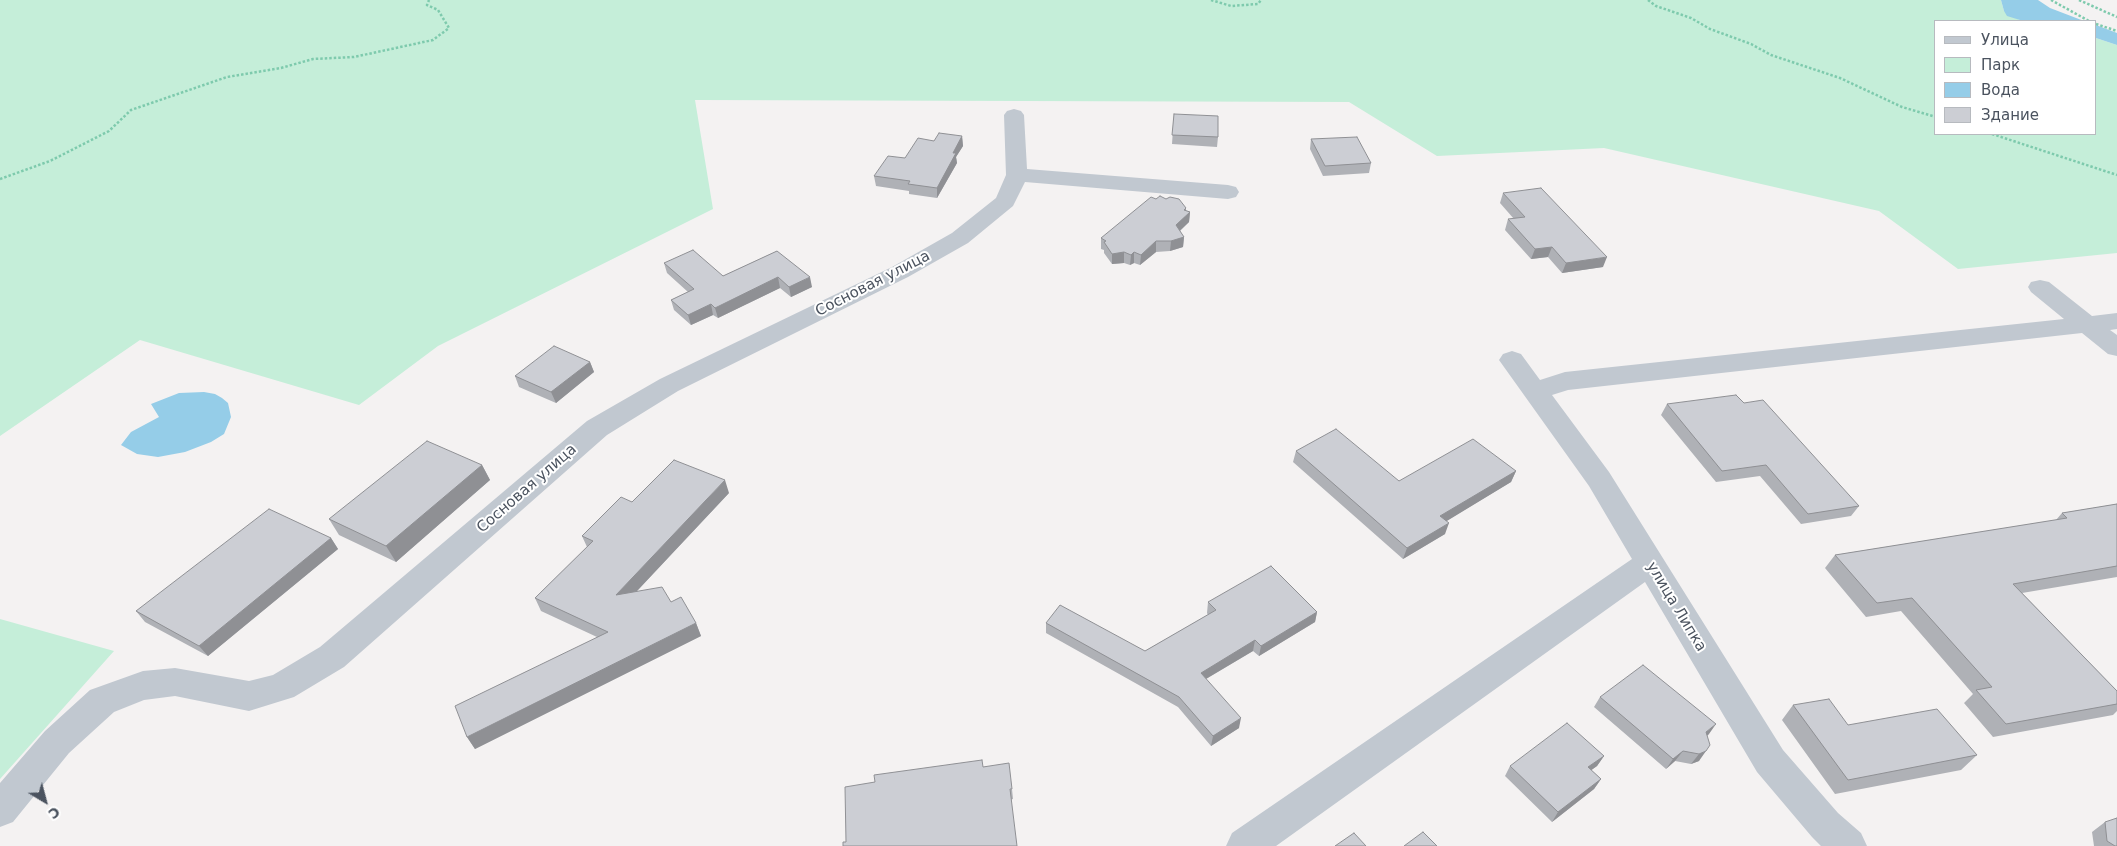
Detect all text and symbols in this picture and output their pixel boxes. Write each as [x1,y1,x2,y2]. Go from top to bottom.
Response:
legend [1934,20,2097,135]
text: Улица [1981,31,2029,49]
text: Парк [1981,56,2020,74]
text: Вода [1981,81,2020,99]
text: Здание [1981,106,2039,124]
street label: Сосновая улица [813,247,933,321]
street label: Сосновая улица [473,441,581,537]
street label: улица Липка [1642,559,1710,655]
north arrow [20,776,70,826]
text: С [45,803,63,822]

